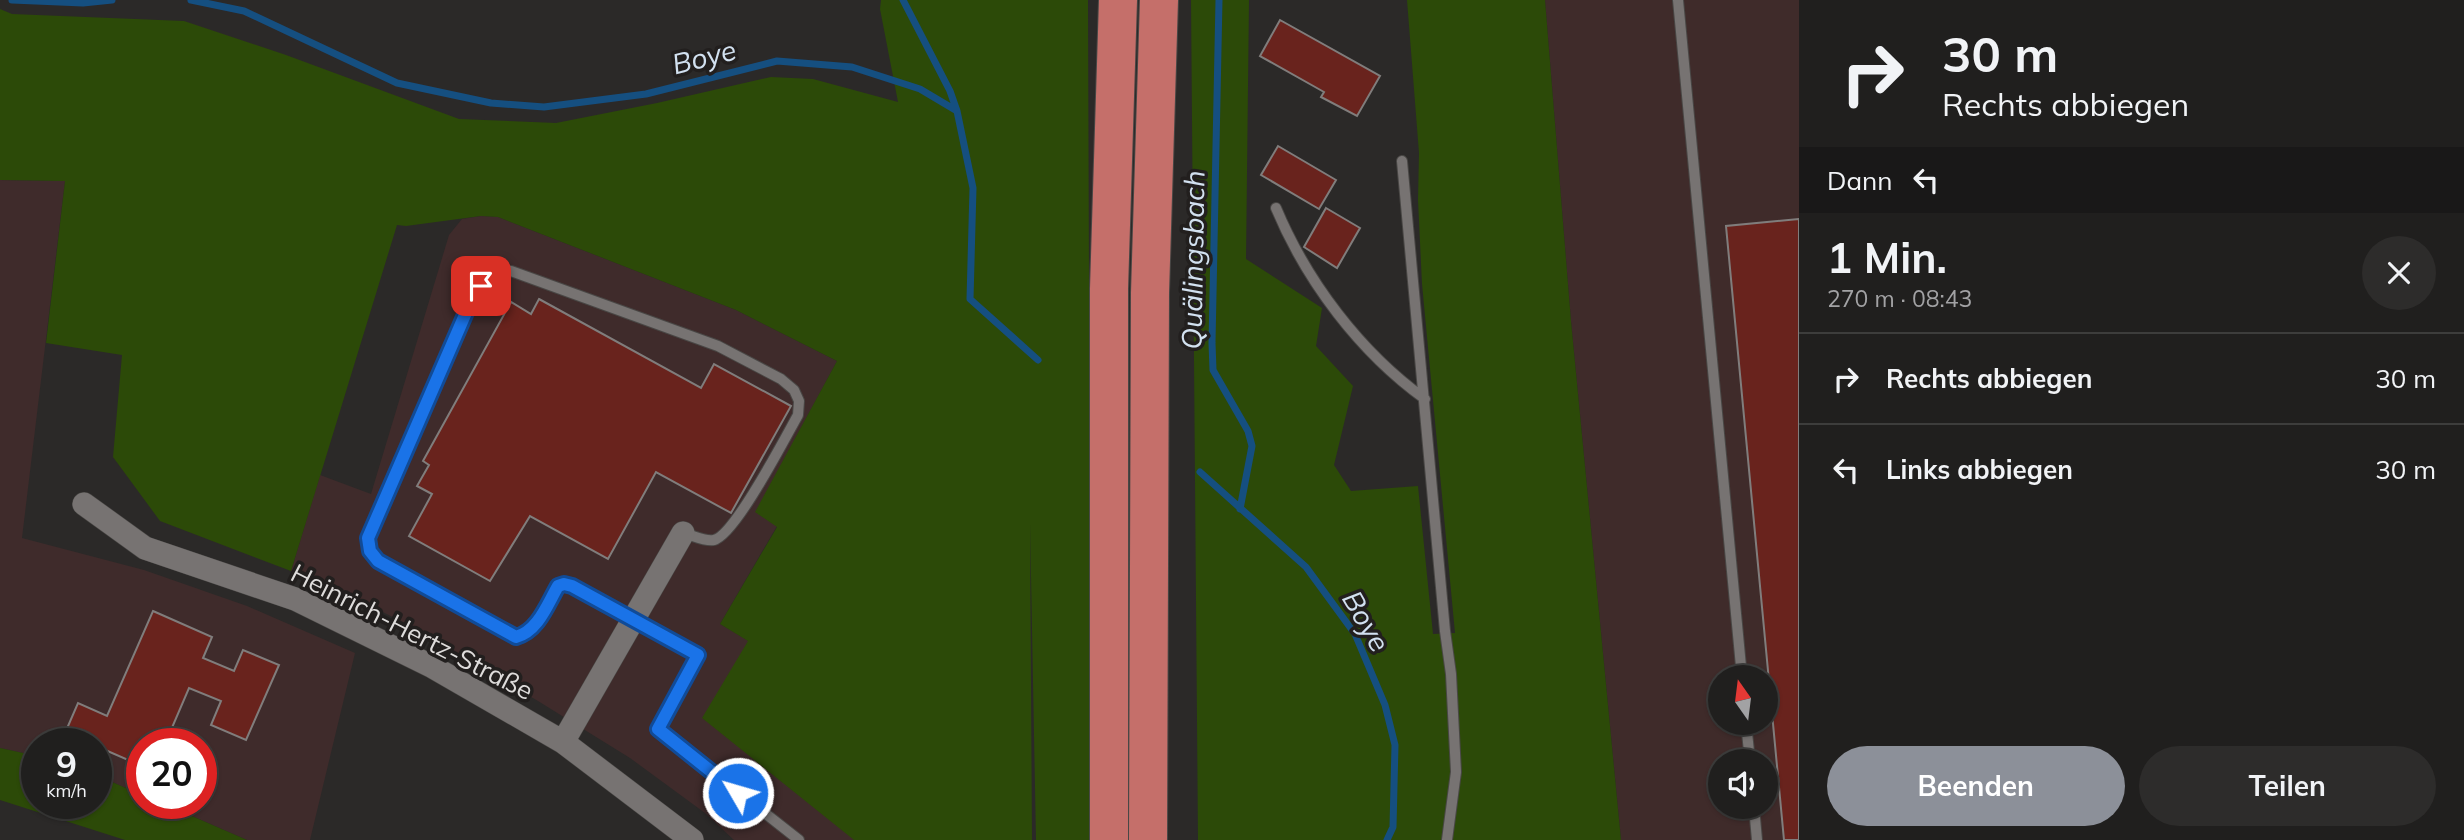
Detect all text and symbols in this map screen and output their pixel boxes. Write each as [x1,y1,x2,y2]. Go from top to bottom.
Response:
text: 30 m [1942,23,2058,84]
icon: right [1827,28,1918,119]
water label: Boye [668,32,740,81]
text: Rechts abbiegen [1942,84,2189,124]
icon: left [1907,161,1945,199]
text: Dann [1827,164,1893,197]
water label: Quälingsbach [1173,170,1212,350]
text: 1 Min. [1827,231,1947,284]
button: close [2362,236,2436,310]
pin [451,256,511,316]
icon: arrive [462,267,500,305]
text: 270 m · 08:43 [1827,284,1972,313]
icon: right [1827,360,1865,398]
text: Rechts abbiegen [1886,362,2092,395]
text: 30 m [2375,362,2436,395]
icon: left [1827,451,1865,489]
text: Links abbiegen [1886,453,2073,486]
text: 30 m [2375,453,2436,486]
street label: Heinrich-Hertz-Straße [286,556,539,707]
water label: Boye [1335,584,1398,658]
north arrow [1708,665,1778,735]
map controls [1708,665,1778,819]
speed limit sign: 20 [126,728,217,819]
text: 9 [56,742,77,786]
button: Beenden [1827,746,2125,826]
button: Teilen [2139,746,2436,826]
button: sound [1708,749,1778,819]
position arrow [701,756,775,830]
text: km/h [46,779,87,802]

